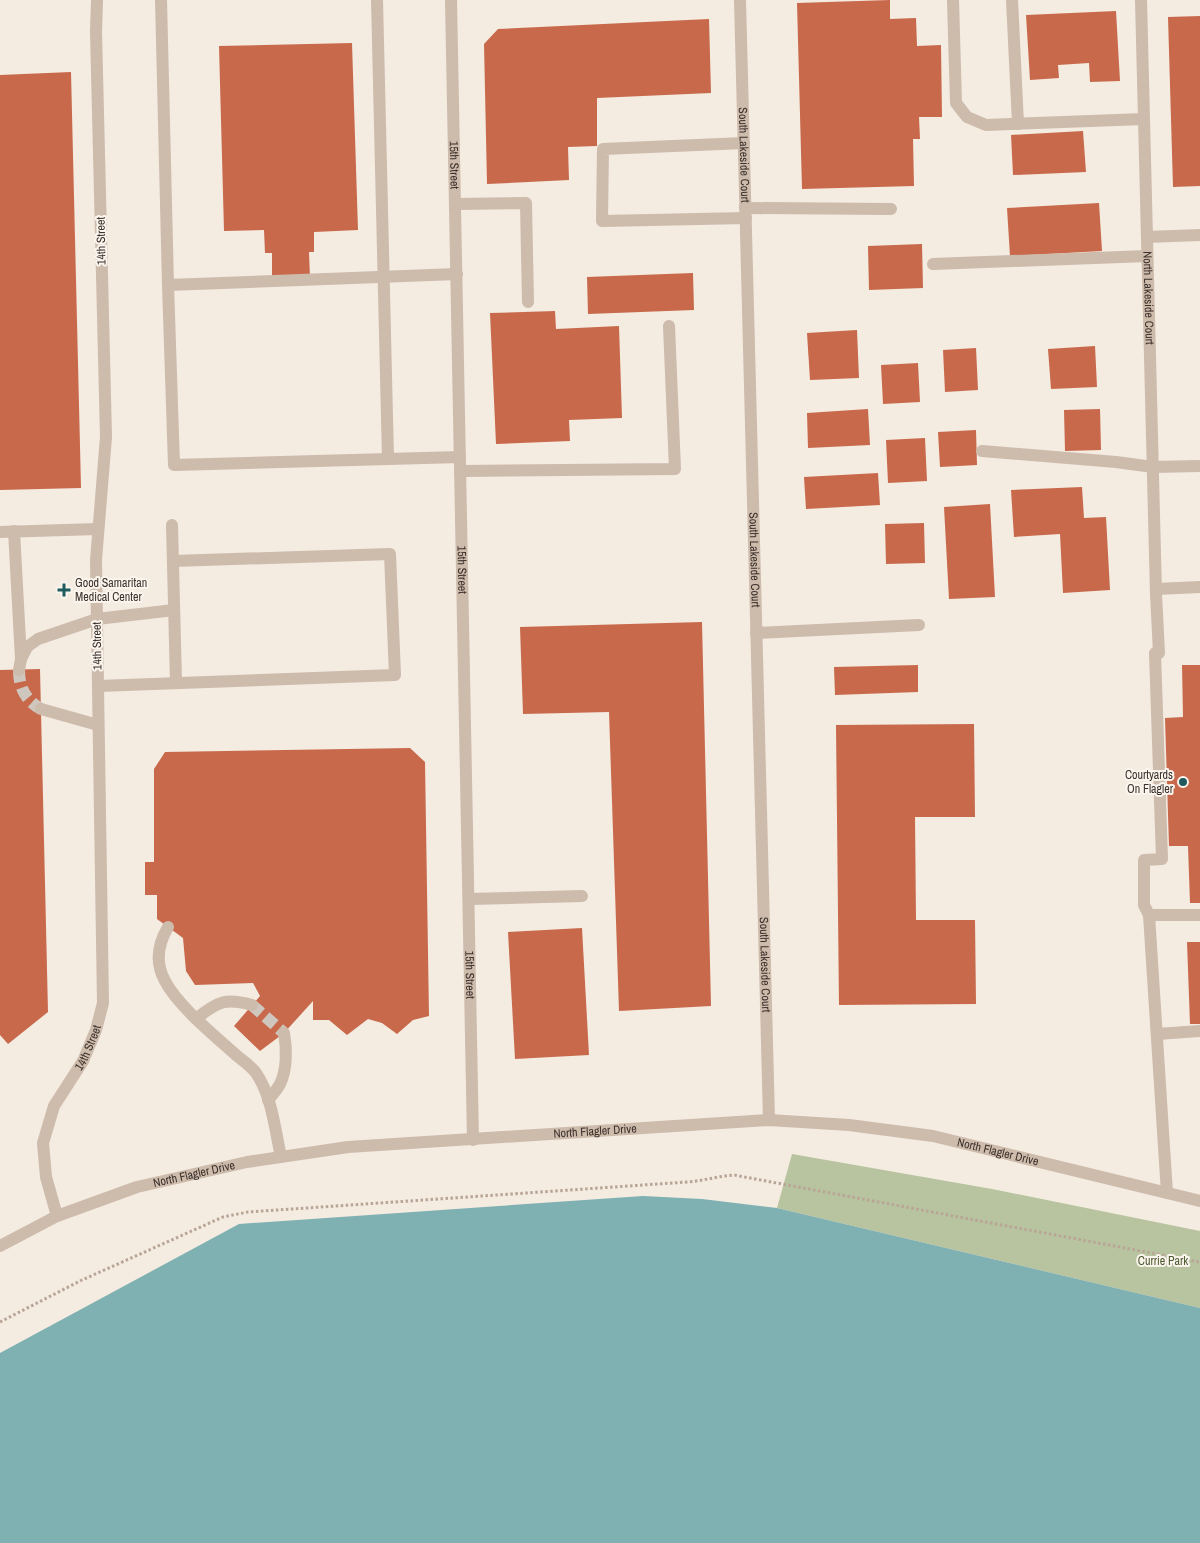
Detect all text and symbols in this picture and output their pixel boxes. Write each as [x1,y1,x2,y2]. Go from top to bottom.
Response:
street label: South Lakeside Court [735,107,753,203]
street label: 15th Street [446,141,463,190]
street label: 14th Street [93,217,109,265]
street label: North Lakeside Court [1139,251,1158,345]
street label: South Lakeside Court [745,512,764,608]
street label: 15th Street [454,546,470,594]
place label: Good Samaritan Medical Center [75,575,147,605]
marker: Good Samaritan Medical Center [57,583,71,597]
street label: 14th Street [89,622,105,670]
place label: Courtyards On Flagler [1125,767,1174,797]
marker: Courtyards On Flagler [1177,776,1189,788]
street label: South Lakeside Court [756,917,774,1013]
street label: 15th Street [461,951,478,999]
street label: 14th Street [71,1023,105,1074]
street label: North Flagler Drive [553,1121,637,1142]
street label: North Flagler Drive [956,1134,1040,1169]
street label: North Flagler Drive [152,1157,236,1191]
park label: Currie Park [1138,1253,1188,1269]

